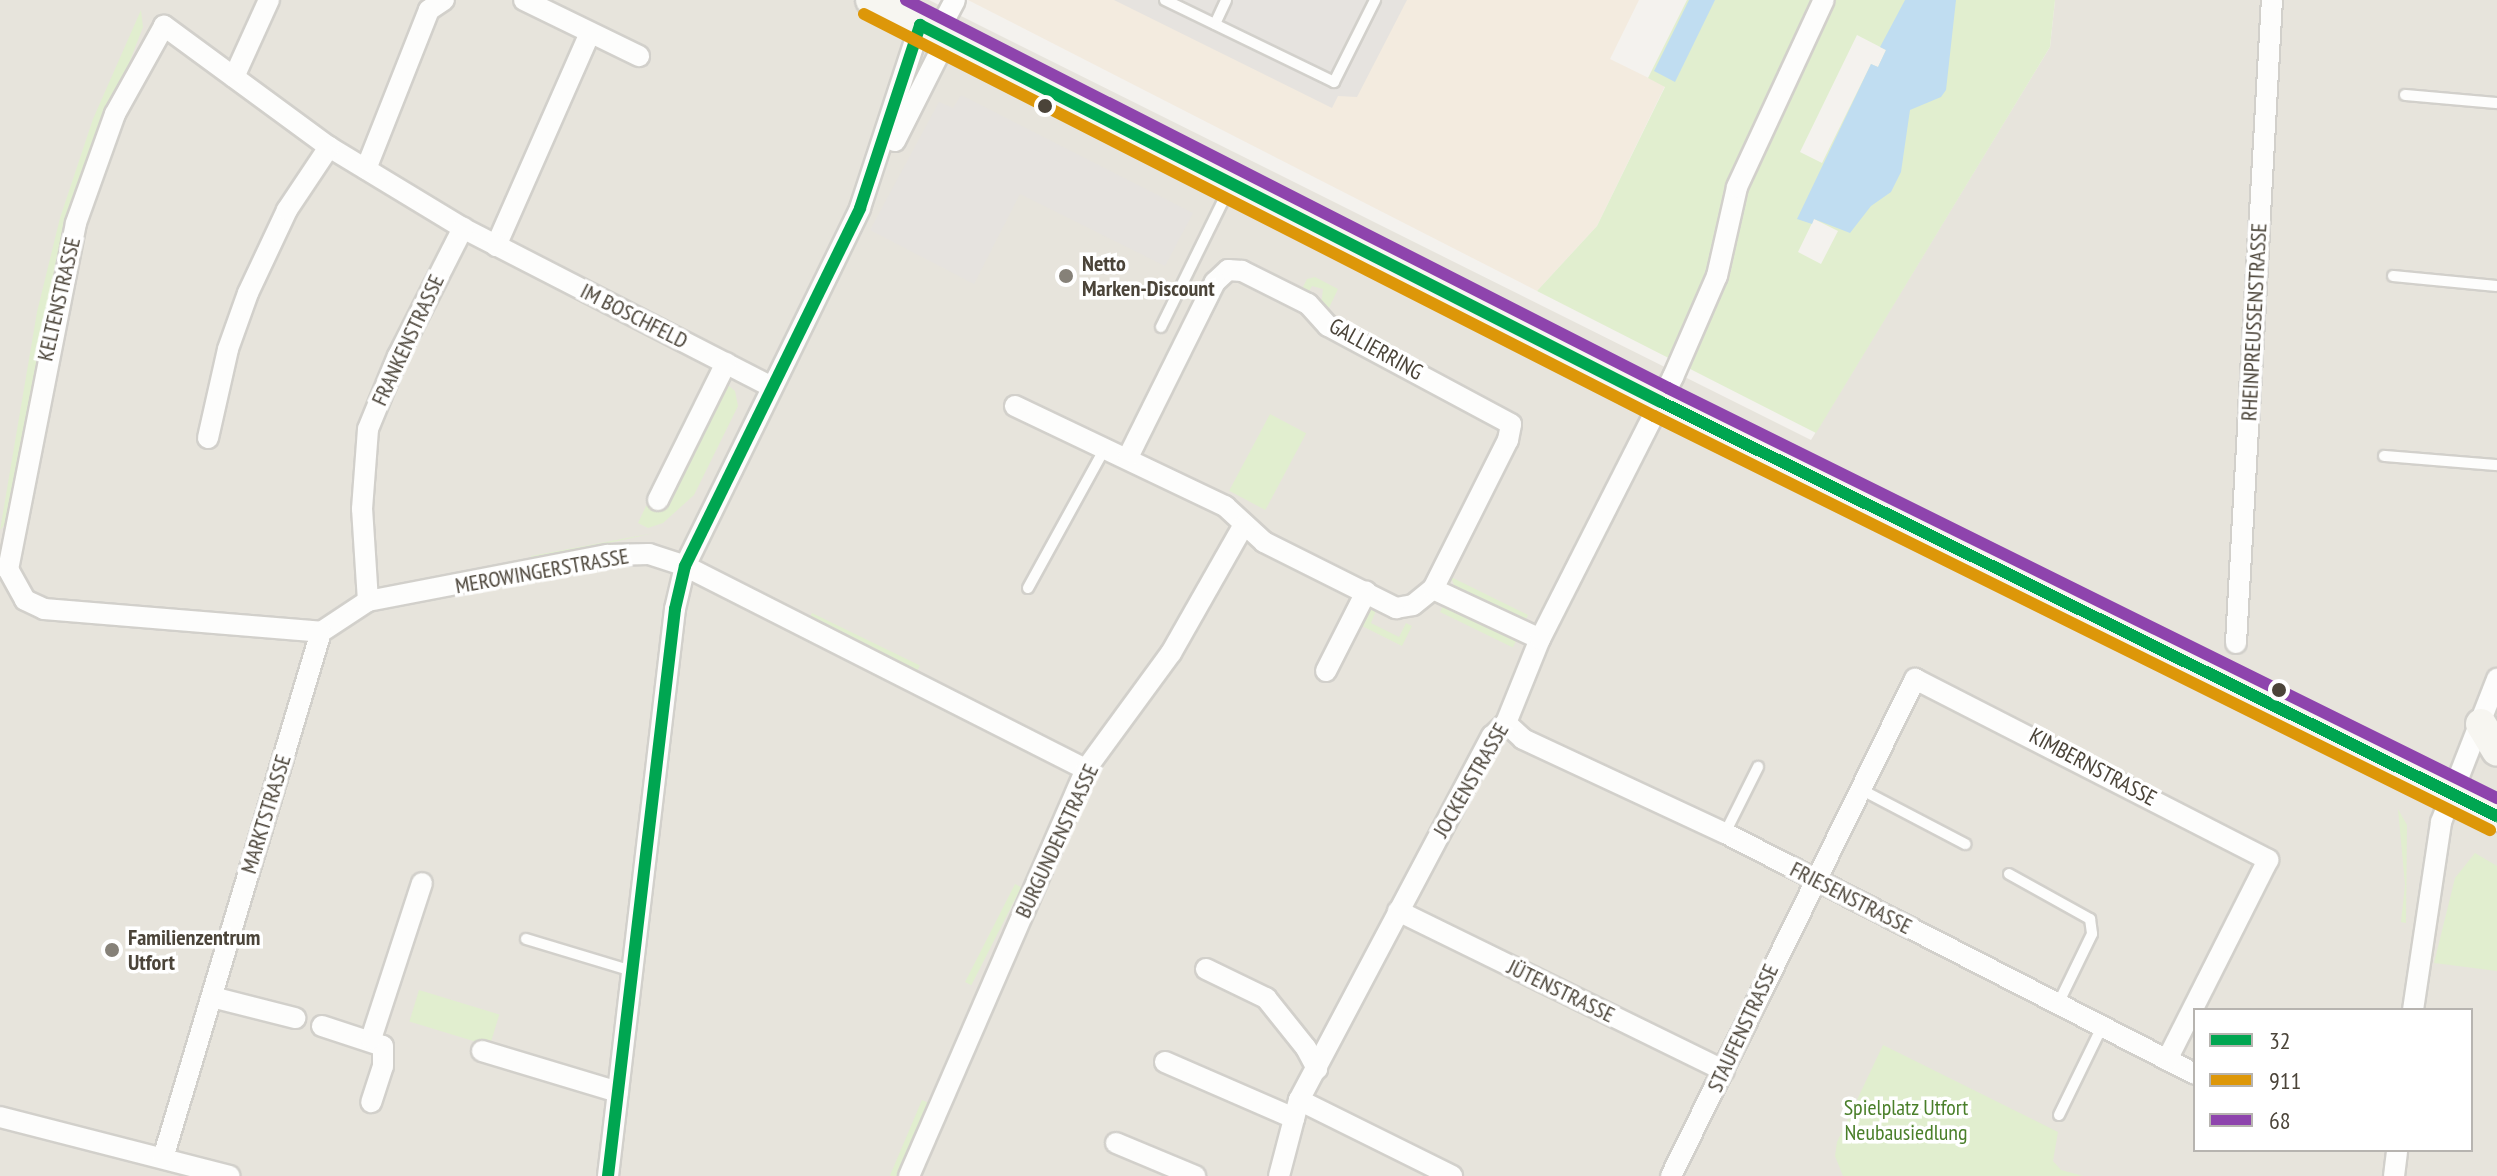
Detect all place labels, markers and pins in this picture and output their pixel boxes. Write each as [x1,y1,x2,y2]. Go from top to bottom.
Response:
unlabelled marker [1037,98,1053,114]
place label: Netto Marken-Discount [1082,250,1215,302]
marker: Netto Marken-Discount [1057,267,1075,285]
unlabelled marker [2271,682,2287,698]
place label: Familienzentrum Utfort [128,924,260,976]
marker: Familienzentrum Utfort [103,941,121,959]

